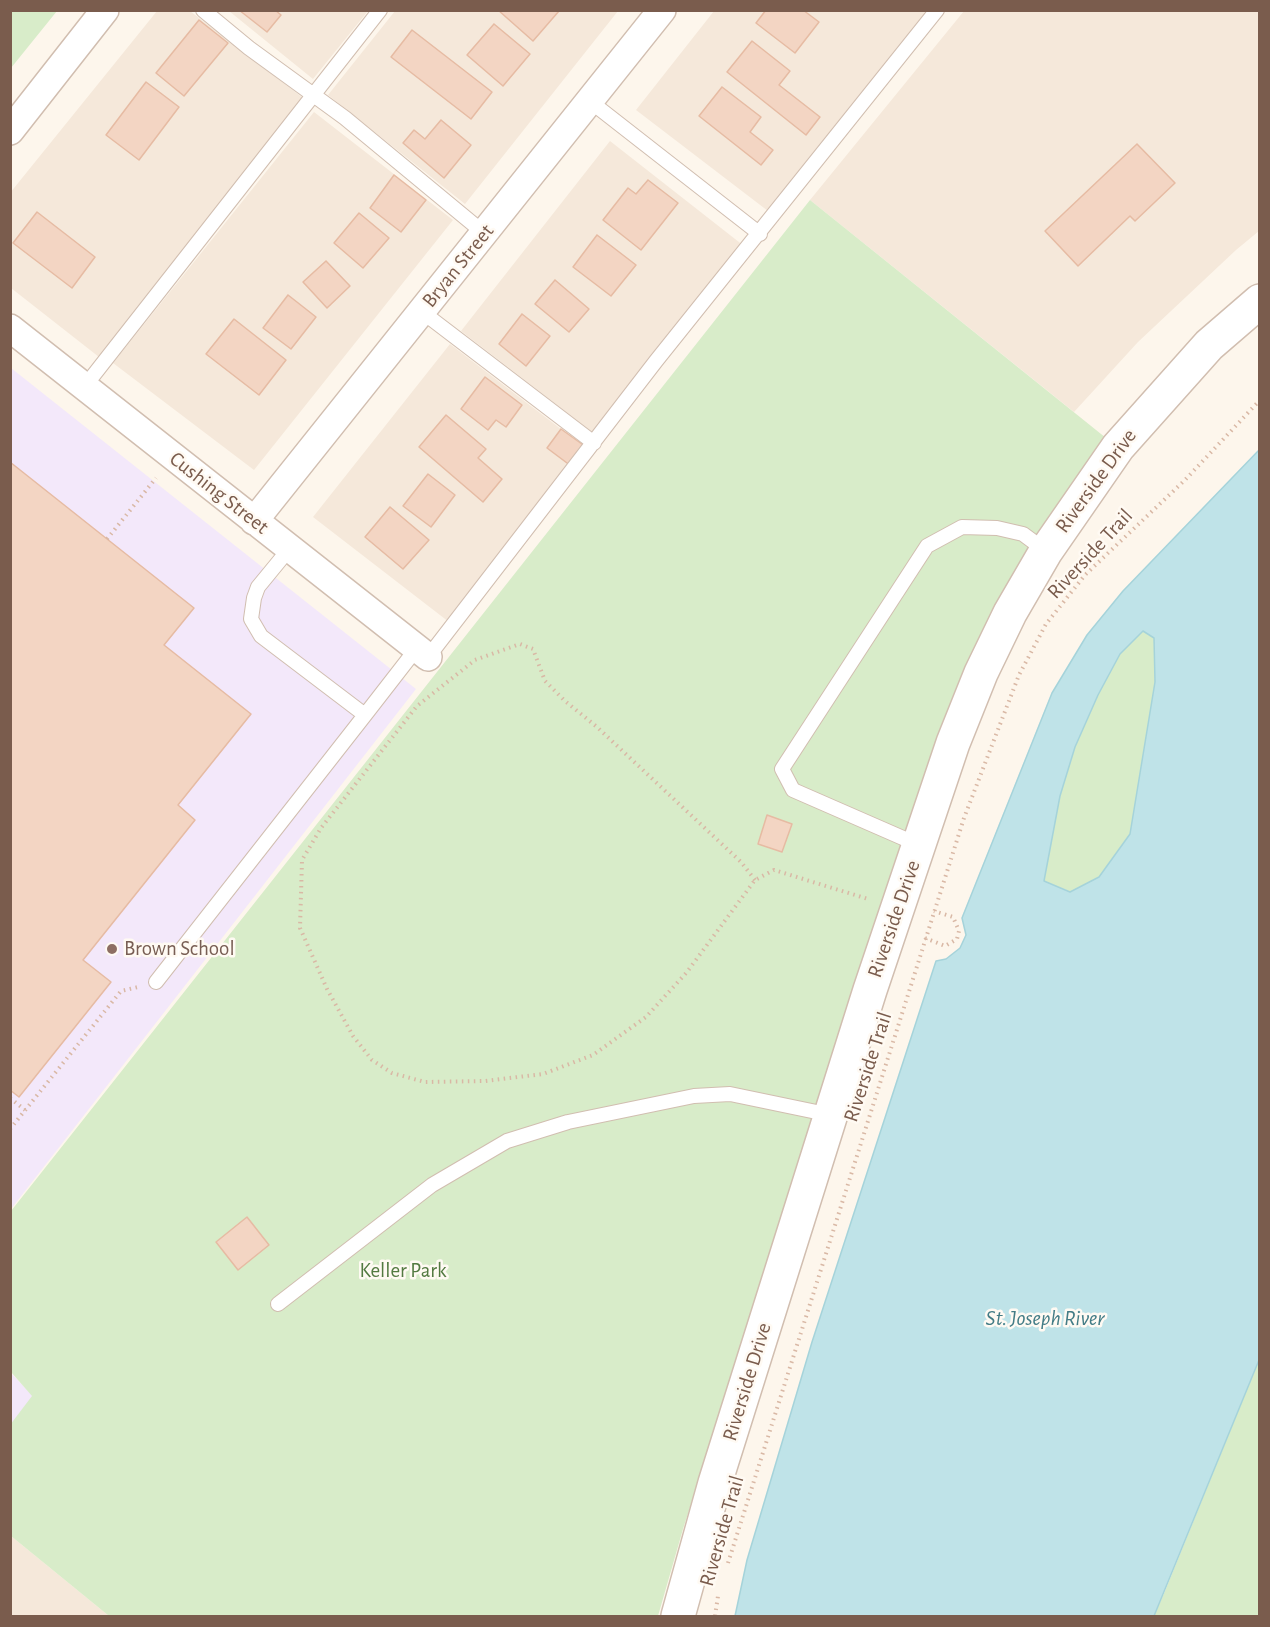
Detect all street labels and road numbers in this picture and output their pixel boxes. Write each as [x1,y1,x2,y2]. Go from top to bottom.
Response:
street label: Bryan Street [417,219,499,313]
street label: Riverside Drive [1050,424,1142,538]
street label: Cushing Street [164,446,274,540]
street label: Riverside Trail [1042,504,1138,604]
street label: Riverside Drive [862,857,926,981]
street label: Riverside Trail [838,1009,898,1125]
street label: Riverside Drive [717,1320,777,1444]
street label: Riverside Trail [694,1473,750,1589]

